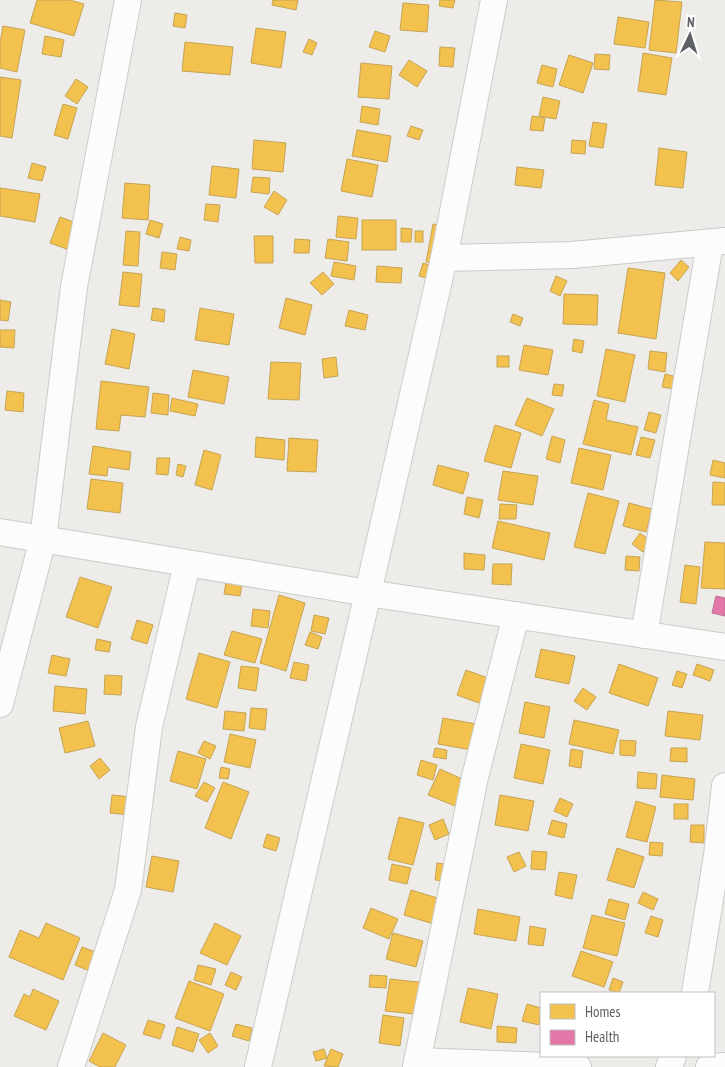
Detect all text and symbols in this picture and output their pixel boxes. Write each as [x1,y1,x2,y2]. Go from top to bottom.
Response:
north arrow [665,10,715,60]
text: N [687,13,695,31]
legend [540,992,715,1057]
text: Homes [585,1002,621,1021]
text: Health [585,1027,619,1046]

